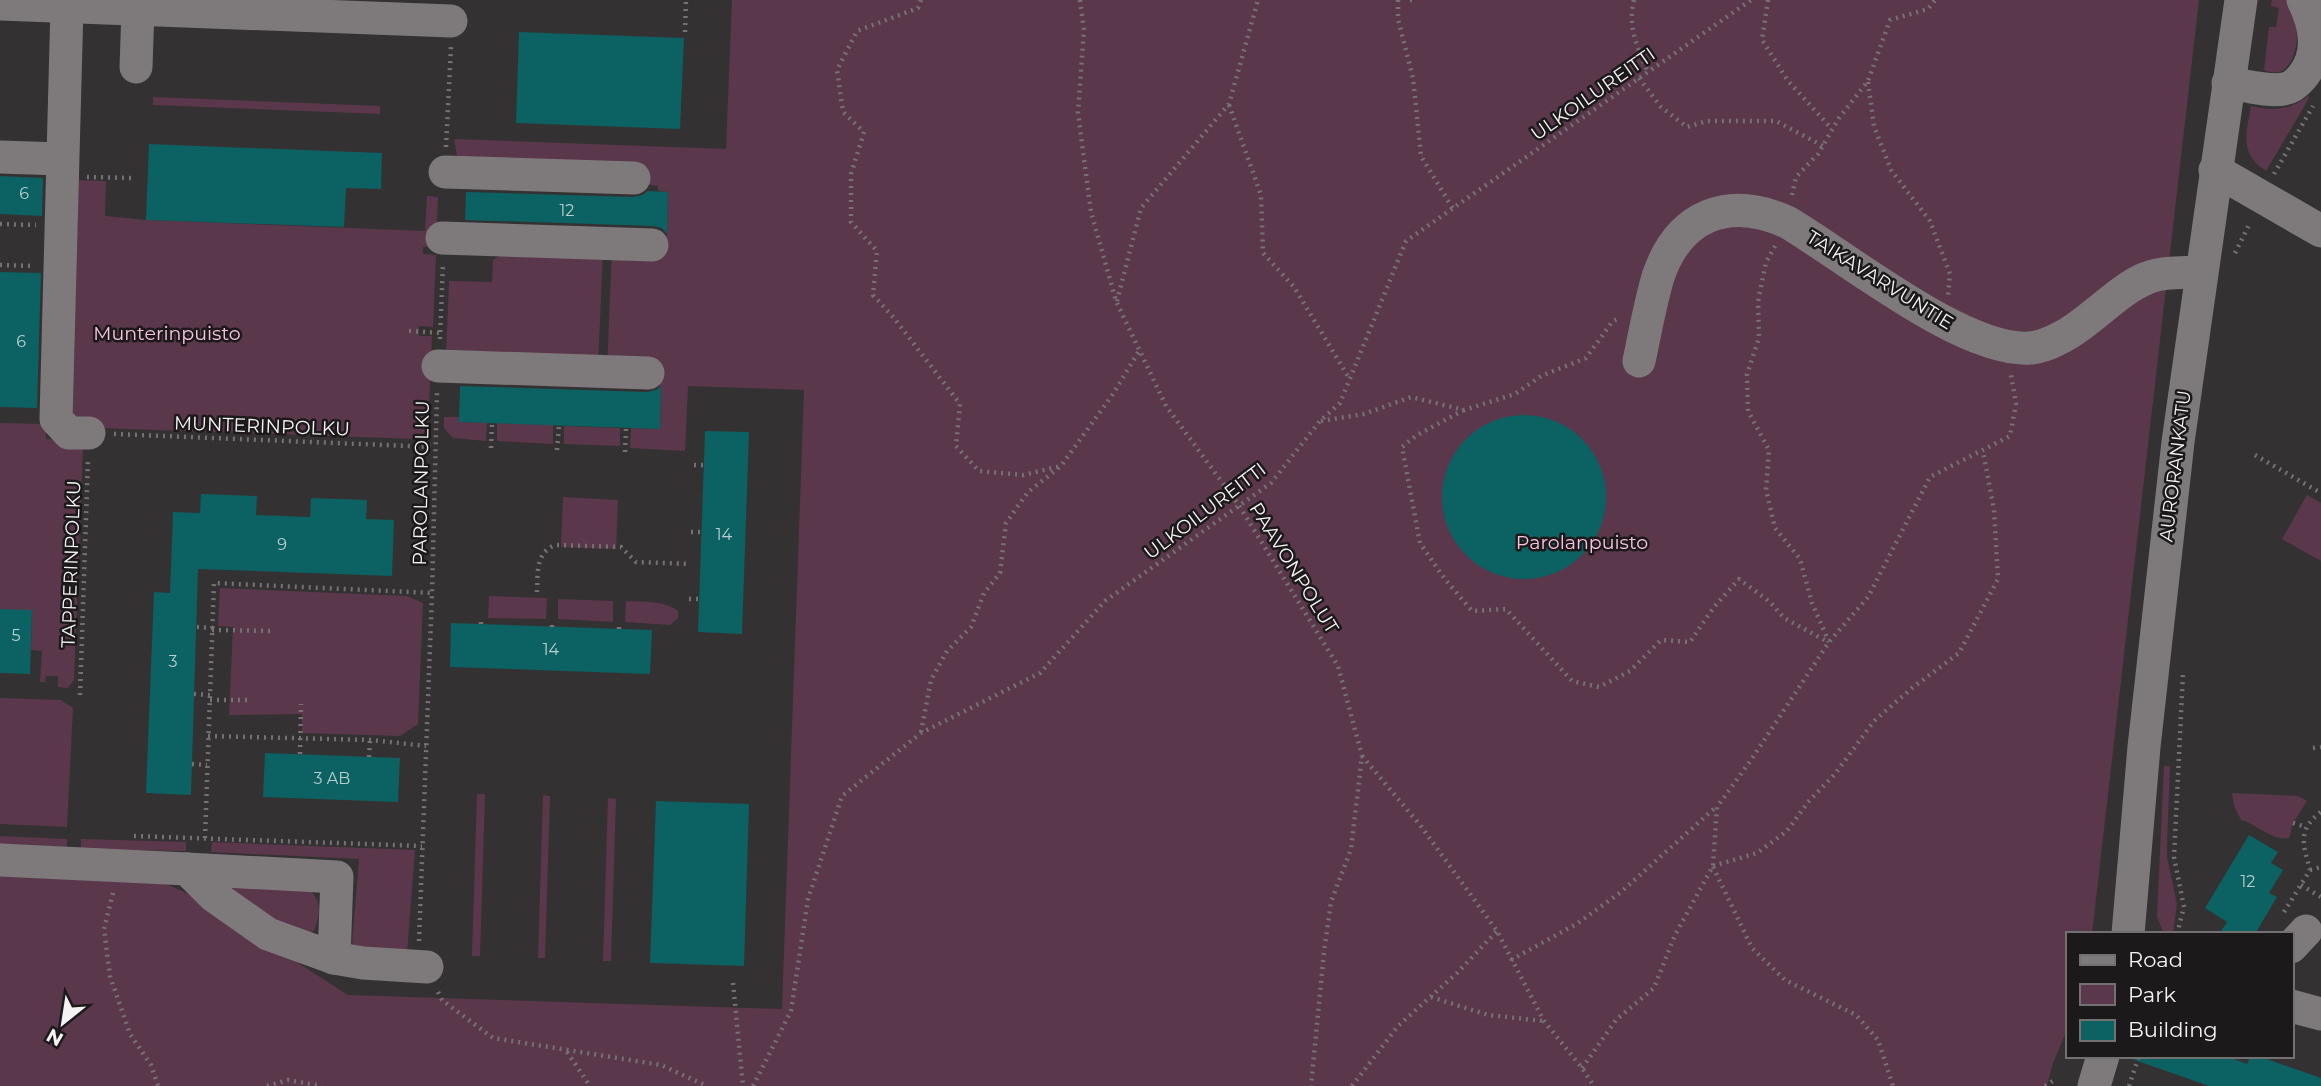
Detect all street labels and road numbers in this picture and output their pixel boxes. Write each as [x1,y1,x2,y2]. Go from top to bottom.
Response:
street label: ULKOILUREITTI [1526,43,1660,145]
street label: TAIKAVARVUNTIE [1802,226,1958,334]
street label: AURORANKATU [2154,389,2196,543]
street label: PAROLANPOLKU [408,400,434,566]
street label: MUNTERINPOLKU [173,411,351,441]
street label: ULKOILUREITTI [1140,458,1270,564]
street label: TAPPERINPOLKU [57,480,85,648]
street label: PAAVONPOLUT [1245,498,1344,638]

